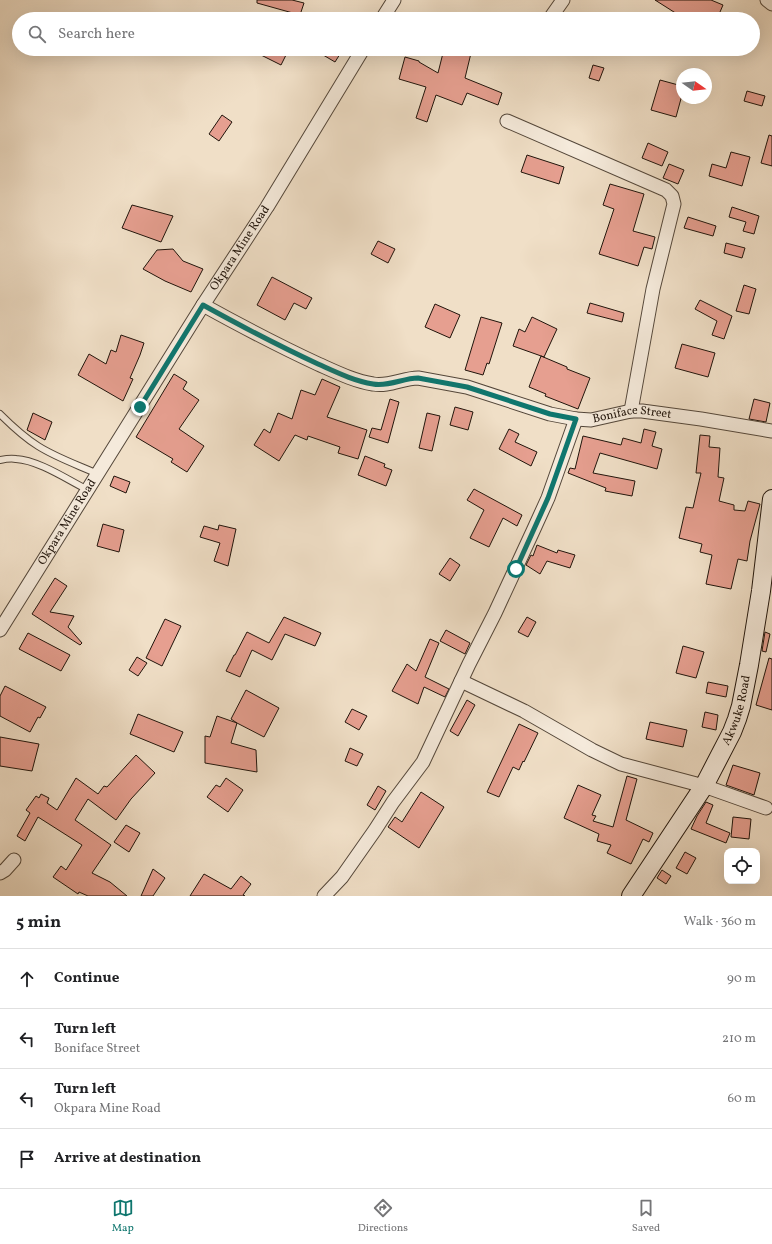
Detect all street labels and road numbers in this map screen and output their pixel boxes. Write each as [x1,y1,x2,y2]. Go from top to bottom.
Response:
street label: Okpara Mine Road [206,202,274,294]
street label: Boniface Street [591,403,672,427]
street label: Okpara Mine Road [34,476,100,568]
street label: Akwuke Road [718,674,755,748]

